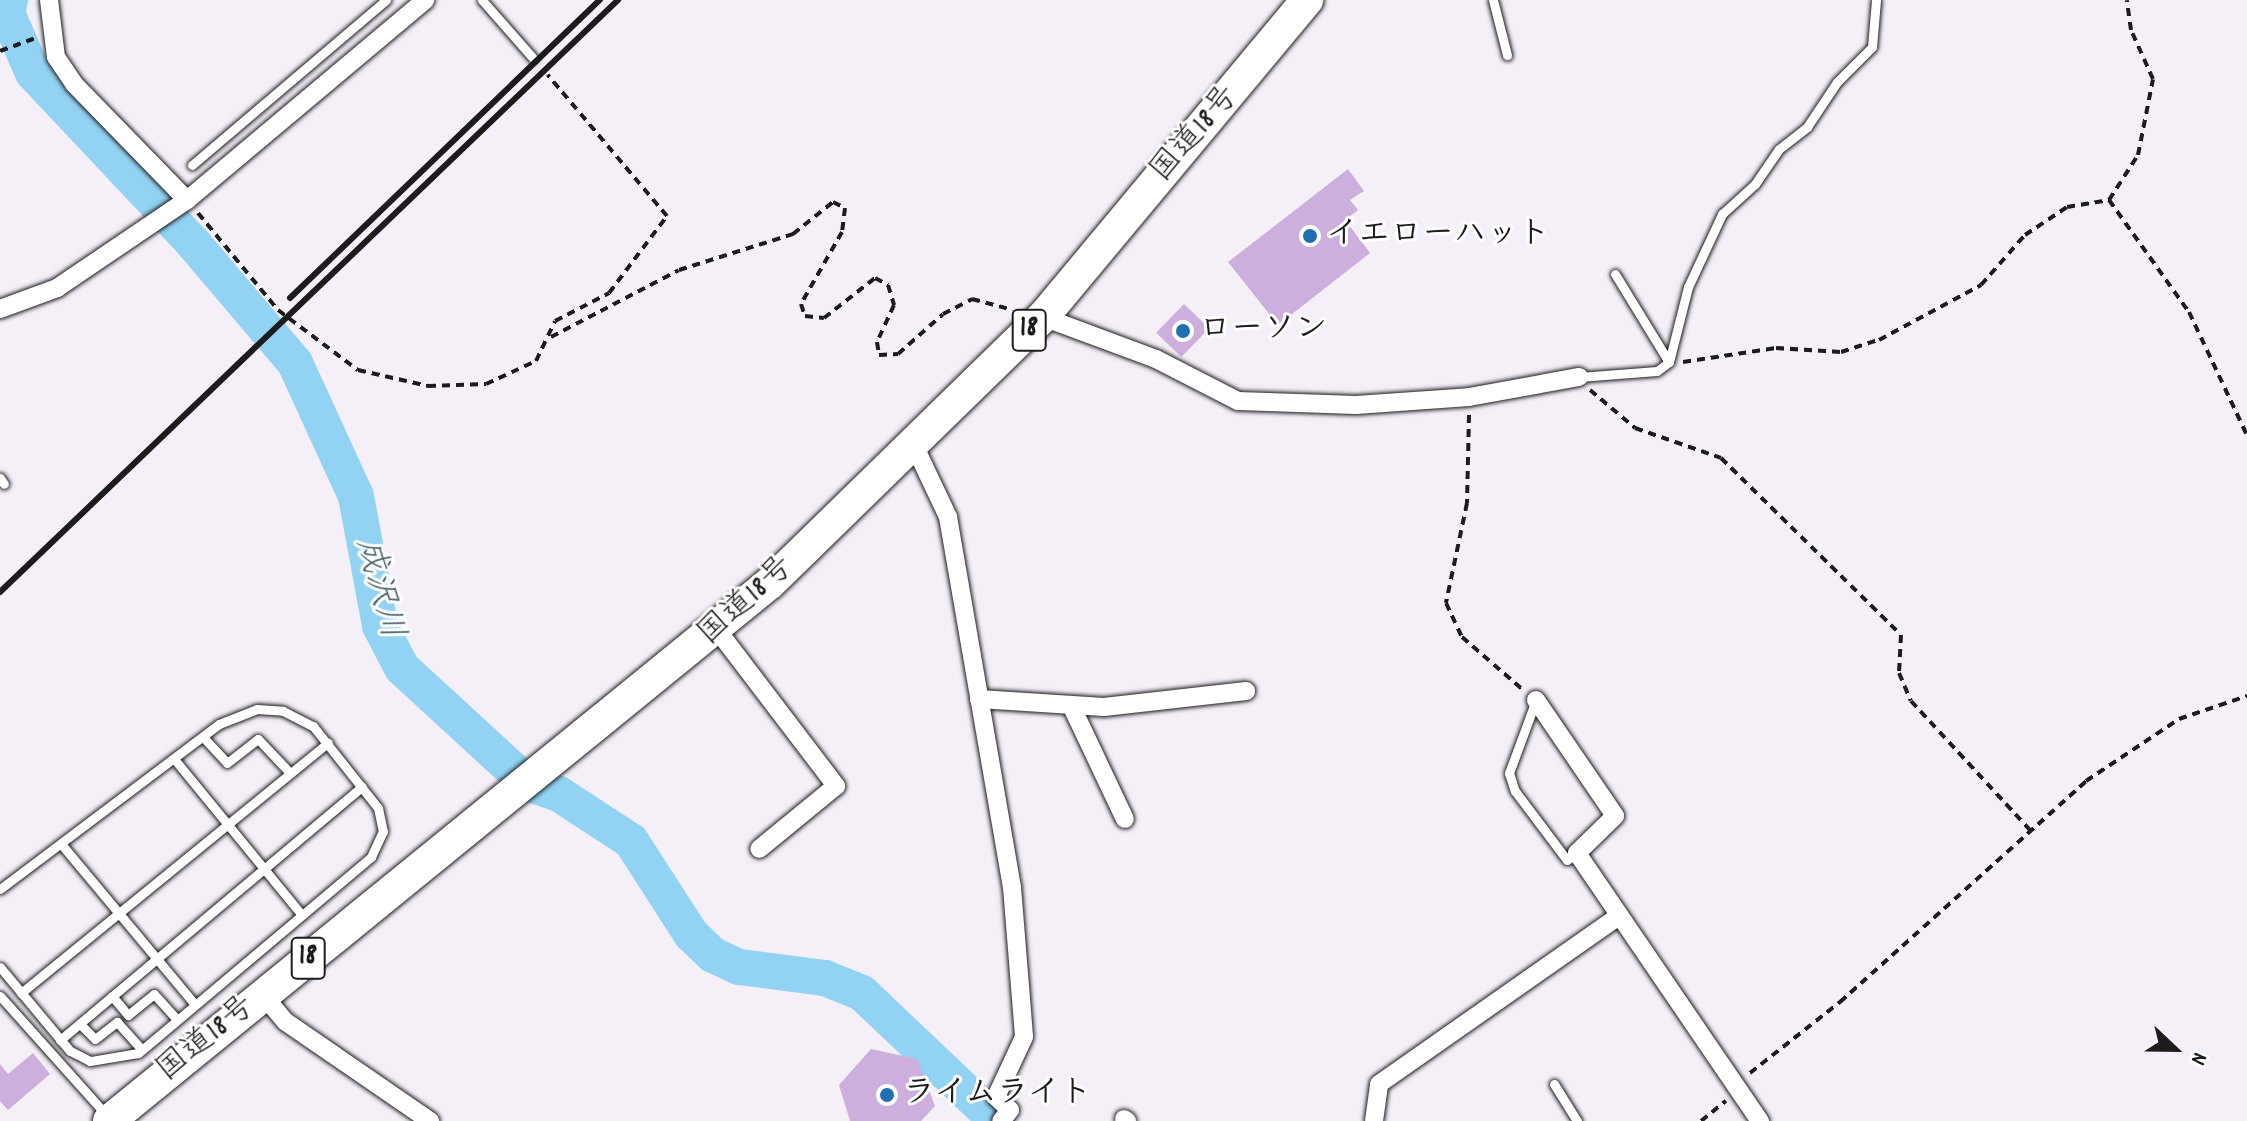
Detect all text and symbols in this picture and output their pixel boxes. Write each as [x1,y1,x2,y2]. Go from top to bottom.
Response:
street label: 国道18号 [1144,79,1248,191]
place label: イエローハット [1326,217,1550,255]
marker: イエローハット [1301,227,1319,245]
road number: 18 [1011,304,1047,356]
place label: ローソン [1199,312,1327,350]
marker: ローソン [1174,322,1192,340]
water label: 成沢川 [345,534,411,644]
street label: 国道18号 [691,549,803,655]
road number: 18 [290,932,326,984]
street label: 国道18号 [150,989,264,1091]
north arrow [2135,1009,2215,1089]
text: N [2181,1047,2214,1069]
place label: ライムライト [903,1076,1095,1114]
marker: ライムライト [878,1086,896,1104]

